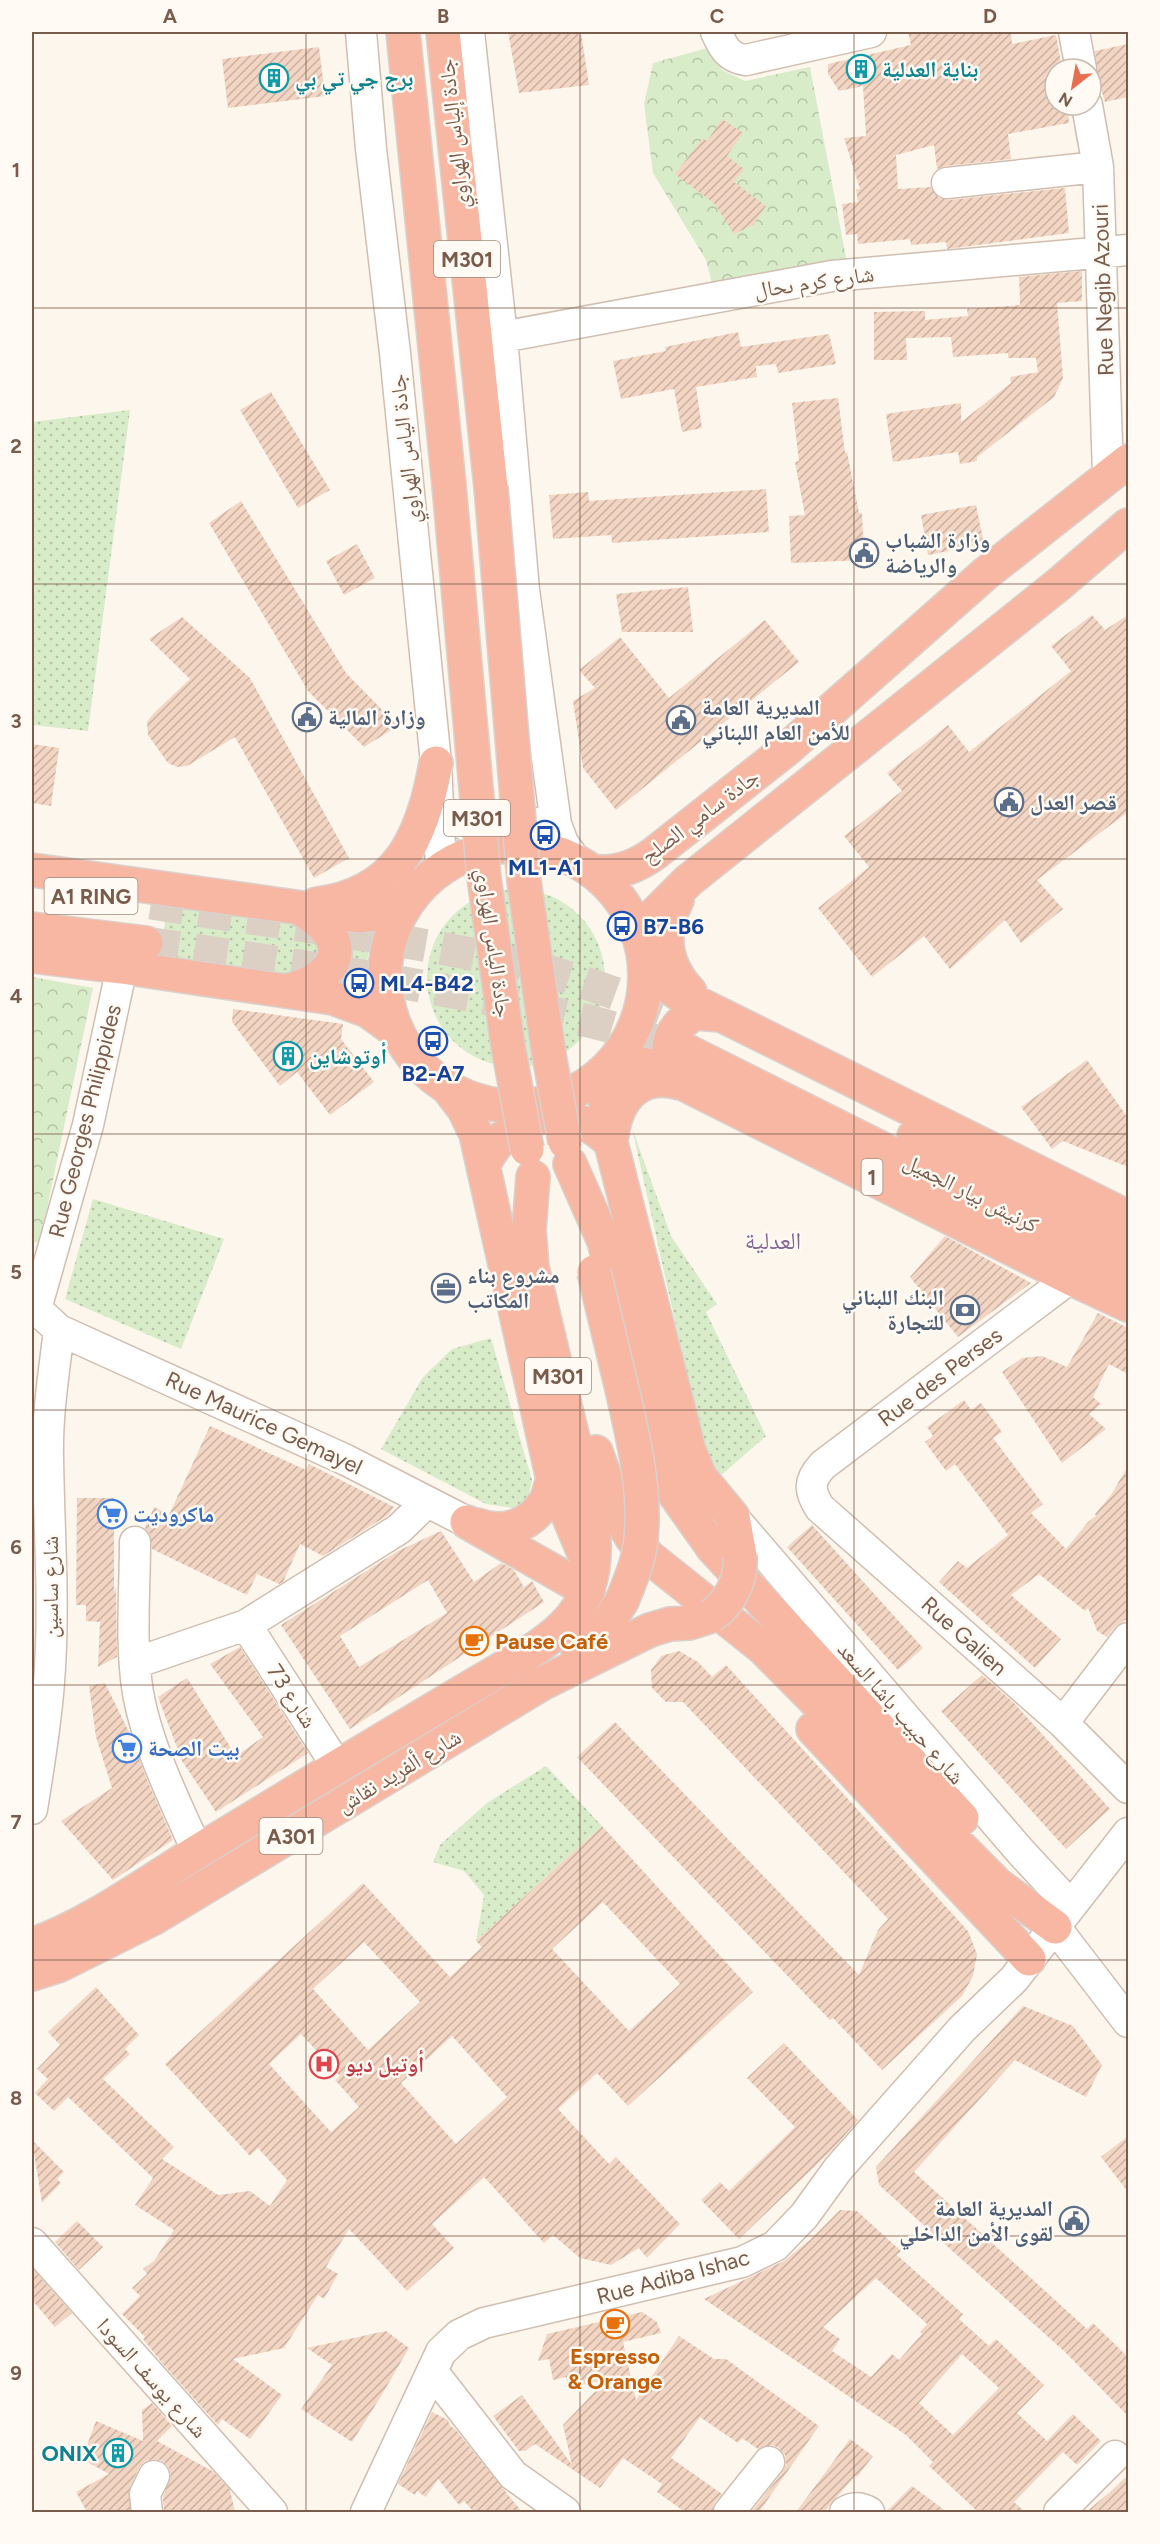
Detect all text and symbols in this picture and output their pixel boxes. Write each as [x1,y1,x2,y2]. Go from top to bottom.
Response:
text: A [163,4,178,28]
text: B [437,4,449,28]
text: C [710,4,724,28]
text: D [983,4,997,28]
building icon: بناية العدلية [845,53,877,85]
place label: بناية العدلية [882,56,978,83]
street label: جادة إلياس الهراوي [433,57,479,210]
north arrow [1043,57,1103,117]
building icon: برج جي تي بي [258,62,290,94]
place label: برج جي تي بي [295,65,413,95]
text: N [1055,88,1076,111]
text: 1 [12,158,20,182]
street label: Rue Negib Azouri [1087,204,1119,376]
road number: M301 [434,241,500,277]
street label: شارع كرم ىحال [752,260,876,305]
street label: جادة الياس الهراوي [384,372,430,525]
text: 2 [10,434,22,458]
place label: وزارة الشباب والرياضة [885,527,990,579]
public building icon: وزارة الشباب والرياضة [848,537,880,569]
place label: المديرية العامة للأمن العام اللبناني [702,694,850,749]
public building icon: وزارة المالية [291,701,323,733]
place label: وزارة المالية [328,704,426,731]
public building icon: المديرية العامة للأمن العام اللبناني [665,704,697,736]
text: 3 [10,709,22,733]
street label: جادة سامي الصلح [636,763,766,872]
public building icon: قصر العدل [993,786,1025,818]
place label: قصر العدل [1030,789,1117,816]
road number: M301 [444,800,510,836]
bus stop icon: ML1-A1 [529,819,561,851]
place label: ML1-A1 [508,854,582,881]
street label: جادة الياس الهراوي [467,867,518,1020]
road number: A1 RING [44,878,138,914]
bus stop icon: B7-B6 [606,910,638,942]
place label: B7-B6 [643,913,704,940]
bus stop icon: ML4-B42 [343,967,375,999]
place label: ML4-B42 [380,970,474,997]
text: 4 [10,984,23,1008]
street label: Rue Georges Philippides [43,1002,127,1240]
bus stop icon: B2-A7 [417,1025,449,1057]
building icon: أوتوشاين [272,1040,304,1072]
place label: أوتوشاين [309,1041,387,1070]
place label: B2-A7 [401,1060,465,1087]
street label: كرنيش بيار الجميل [899,1147,1043,1239]
road number: 1 [862,1159,882,1195]
district label: العدلية [745,1226,801,1255]
text: 5 [10,1260,22,1284]
place label: مشروع بناء المكاتب [467,1262,560,1314]
office icon: مشروع بناء المكاتب [430,1272,462,1304]
place label: البنك اللبناني للتجارة [842,1284,944,1336]
bank icon: البنك اللبناني للتجارة [949,1294,981,1326]
street label: Rue des Perses [873,1322,1007,1432]
road number: M301 [525,1358,591,1394]
street label: Rue Maurice Gemayel [161,1366,367,1480]
supermarket icon: ماكروديت [96,1498,128,1530]
place label: ماكروديت [133,1501,214,1528]
text: 6 [10,1535,22,1559]
street label: شارع ساسين [37,1536,64,1638]
street label: Rue Galien [916,1591,1012,1681]
cafe icon: Pause Café [458,1625,490,1657]
place label: Pause Café [495,1628,608,1655]
street label: شارع حبيب باشا السعد [832,1636,970,1790]
street label: شارع 73 [261,1659,323,1733]
street label: شارع ألفريد نقاش [332,1723,466,1819]
supermarket icon: بيت الصحة [111,1732,143,1764]
place label: بيت الصحة [148,1735,240,1762]
text: 7 [10,1810,22,1834]
road number: A301 [260,1818,322,1854]
hospital icon: أوتيل ديو [308,2048,340,2080]
place label: أوتيل ديو [345,2049,424,2078]
text: 8 [10,2086,22,2110]
place label: المديرية العامة لقوى الأمن الداخلي [899,2195,1053,2250]
public building icon: المديرية العامة لقوى الأمن الداخلي [1058,2205,1090,2237]
street label: Rue Adiba Ishac [593,2244,753,2310]
cafe icon: Espresso & Orange [599,2308,631,2340]
street label: شارع يوسف السودا [91,2312,213,2444]
place label: Espresso & Orange [568,2343,662,2395]
text: 9 [10,2361,22,2385]
building icon: ONIX [102,2437,134,2469]
place label: ONIX [41,2440,97,2467]

